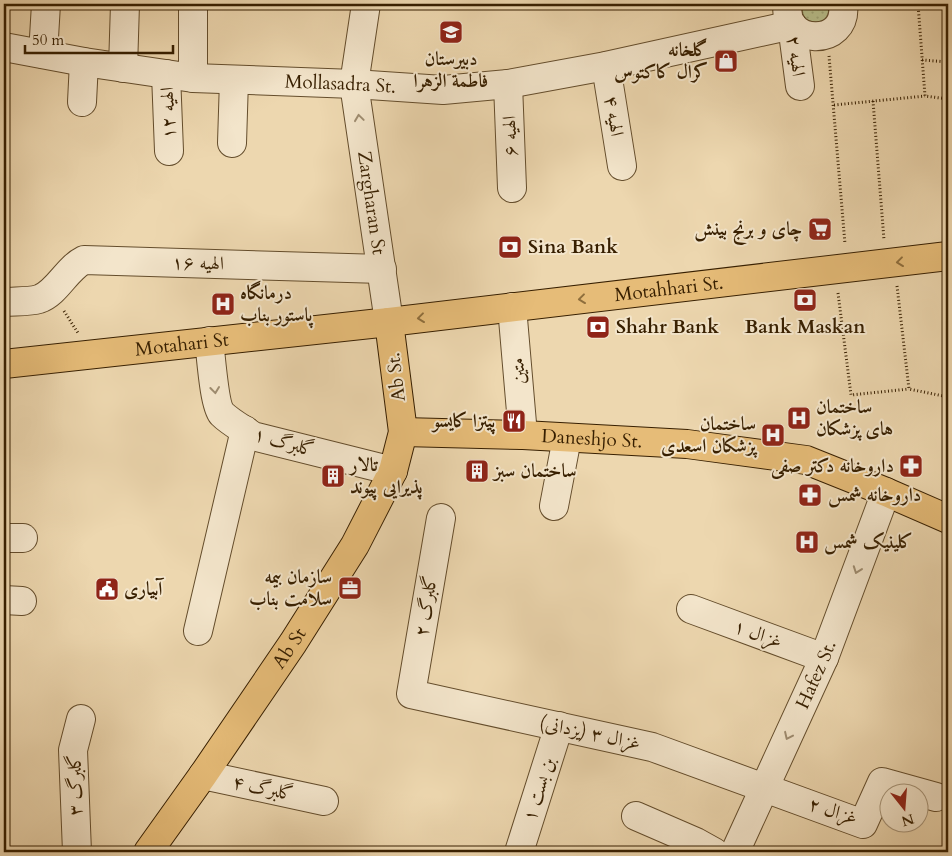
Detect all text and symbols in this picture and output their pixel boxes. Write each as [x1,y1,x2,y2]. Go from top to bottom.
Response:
school or university icon: دبیرستان فاطمة الزهرا [438,19,464,45]
scale bar [25,22,172,54]
text: 50 m [32,30,64,50]
street label: الهیه ۲ [780,34,812,78]
place label: گلخانه کرال کاکتوس [614,37,708,85]
place label: دبیرستان فاطمة الزهرا [414,46,488,94]
shop icon: گلخانه کرال کاکتوس [713,48,739,74]
street label: Mollasadra St. [284,68,397,100]
street label: الهیه ۱۲ [154,86,182,140]
street label: الهیه ۴ [598,94,630,138]
one-way arrow [354,113,365,121]
street label: الهیه ۶ [496,115,524,157]
street label: Zargharan St [351,149,392,256]
place label: چای و برنج بینش [694,216,802,245]
supermarket icon: چای و برنج بینش [807,216,833,242]
bank icon: Sina Bank [497,234,523,260]
place label: Sina Bank [528,234,618,260]
street label: الهیه ۱۶ [172,250,224,276]
one-way arrow [896,256,904,267]
street label: Motahhari St. [613,270,725,308]
place label: درمانگاه پاستور بناب [240,280,314,329]
bank icon: Bank Maskan [792,287,818,313]
hospital icon: درمانگاه پاستور بناب [210,291,236,317]
one-way arrow [578,293,586,304]
one-way arrow [416,312,424,323]
bank icon: Shahr Bank [585,314,611,340]
place label: Shahr Bank [616,314,719,340]
place label: Bank Maskan [745,314,866,340]
street label: Motahari St [134,327,230,363]
street label: Ab St. [380,351,412,403]
street label: متین [504,357,532,385]
one-way arrow [209,386,220,394]
place label: ساختمان های پزشکان [816,394,893,442]
hospital icon: ساختمان های پزشکان [786,405,812,431]
place label: پیتزا کایسو [431,408,496,435]
restaurant icon: پیتزا کایسو [501,408,527,434]
place label: ساختمان پزشکان اسعدی [661,411,757,459]
street label: گلبرگ ۱ [251,421,317,463]
hospital icon: ساختمان پزشکان اسعدی [760,422,786,448]
street label: Daneshjo St. [541,423,643,455]
place label: تالار پذیرایی پیوند [348,452,422,501]
place label: داروخانه دکتر صفی [770,453,894,480]
pharmacy icon: داروخانه دکتر صفی [898,453,924,479]
building icon: ساختمان سبز [464,458,490,484]
place label: ساختمان سبز [492,458,577,484]
building icon: تالار پذیرایی پیوند [320,463,346,489]
pharmacy icon: داروخانه شمس [797,482,823,508]
place label: داروخانه شمس [828,482,921,508]
hospital icon: کلینیک شمس [794,529,820,555]
place label: کلینیک شمس [824,529,913,555]
place label: سازمان بیمه سلامت بناب [249,564,332,612]
one-way arrow [853,565,863,574]
street label: گلبرگ ۲ [408,574,444,638]
office icon: سازمان بیمه سلامت بناب [337,575,363,601]
public building icon: آبیاری [94,576,120,602]
place label: آبیاری [124,576,165,602]
street label: غزال ۱ [730,613,786,655]
street label: Ab St [266,623,312,674]
street label: Hafez St. [789,637,842,713]
street label: غزال ۳ (یزدانی) [537,710,643,756]
one-way arrow [784,731,794,740]
street label: بن بست ۱ [516,753,562,824]
street label: گلبرگ ۳ [61,754,89,816]
street label: گلبرگ ۴ [230,769,296,807]
north arrow [880,784,930,834]
street label: غزال ۲ [805,791,861,831]
text: N [899,809,916,831]

